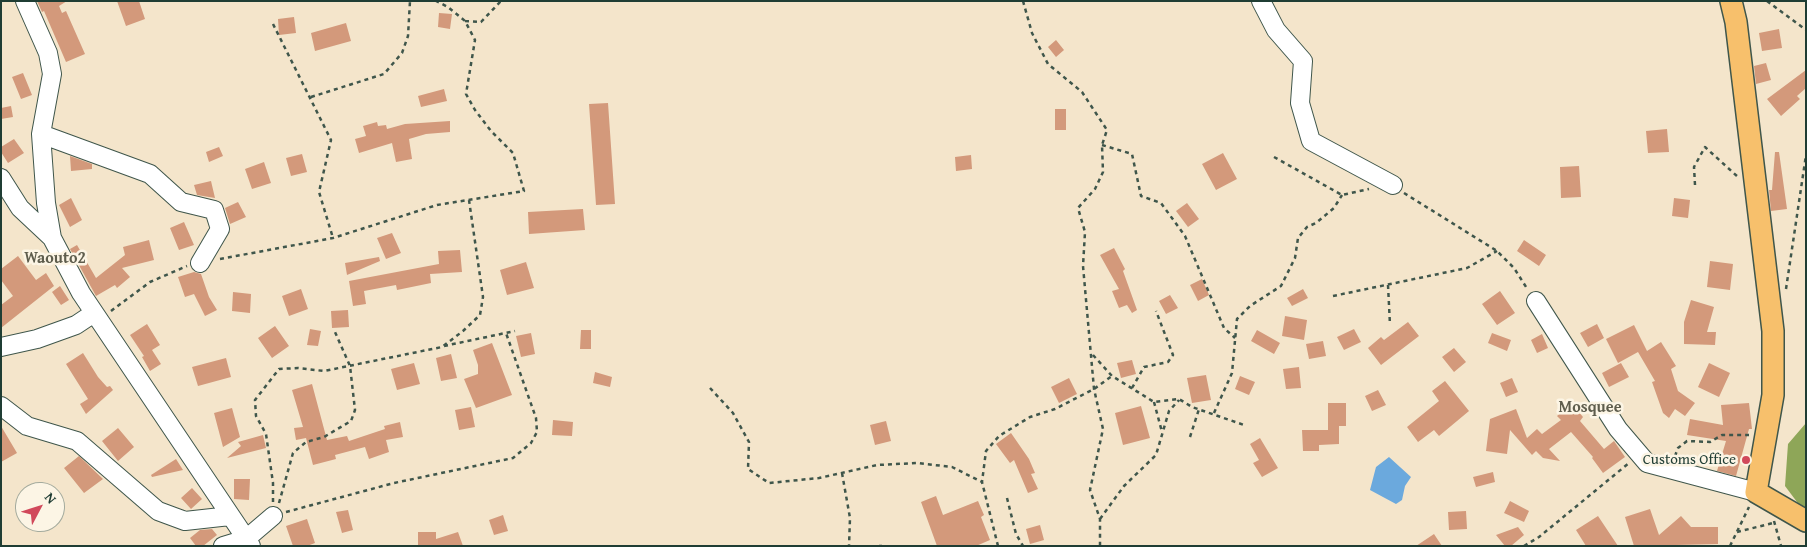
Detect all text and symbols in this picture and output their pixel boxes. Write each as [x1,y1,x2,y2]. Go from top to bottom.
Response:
district label: Waouto2 [24,249,86,269]
district label: Mosquee [1559,398,1621,418]
place label: Customs Office [1643,451,1736,469]
marker: Customs Office [1740,454,1752,466]
north arrow [15,482,65,532]
text: N [40,488,61,508]

